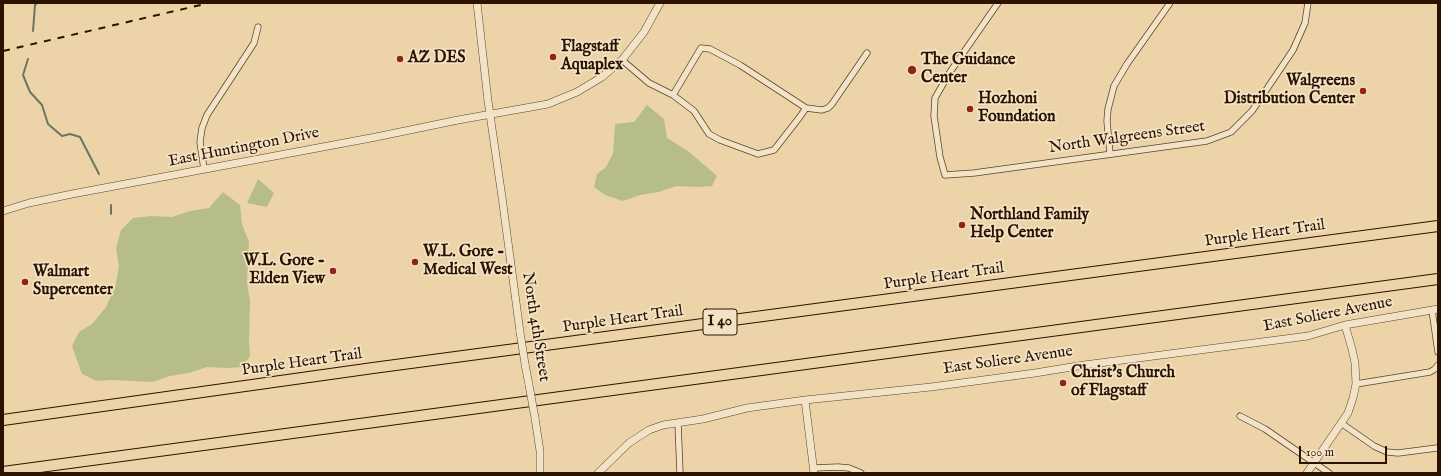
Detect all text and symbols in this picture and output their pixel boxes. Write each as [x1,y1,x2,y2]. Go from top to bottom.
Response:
place label: Flagstaff Aquaplex [561,38,623,76]
place label: AZ DES [408,49,465,69]
place label: The Guidance Center [921,51,1015,89]
marker: Flagstaff Aquaplex [548,52,558,62]
marker: AZ DES [395,54,405,64]
marker: The Guidance Center [906,64,918,76]
place label: Walgreens Distribution Center [1224,72,1355,110]
marker: Walgreens Distribution Center [1358,86,1368,96]
place label: Hozhoni Foundation [978,90,1056,128]
marker: Hozhoni Foundation [965,104,975,114]
street label: North Walgreens Street [1048,118,1206,158]
street label: East Huntington Drive [167,124,321,172]
place label: Northland Family Help Center [970,206,1089,244]
street label: Purple Heart Trail [1203,216,1327,252]
marker: Northland Family Help Center [957,220,967,230]
place label: W.L. Gore - Medical West [423,243,513,281]
place label: W.L. Gore - Elden View [243,252,325,290]
marker: W.L. Gore - Medical West [410,257,420,267]
street label: Purple Heart Trail [882,259,1006,295]
place label: Walmart Supercenter [33,263,113,301]
marker: W.L. Gore - Elden View [328,266,338,276]
street label: North 4th Street [517,271,553,383]
marker: Walmart Supercenter [20,277,30,287]
street label: East Soliere Avenue [1262,293,1394,337]
street label: Purple Heart Trail [561,302,685,338]
road number: I 40 [703,309,737,335]
street label: East Soliere Avenue [942,342,1074,380]
street label: Purple Heart Trail [240,345,364,381]
place label: Christ's Church of Flagstaff [1071,364,1175,402]
marker: Christ's Church of Flagstaff [1058,378,1068,388]
scale bar [1301,438,1389,464]
text: 100 m [1306,445,1334,460]

